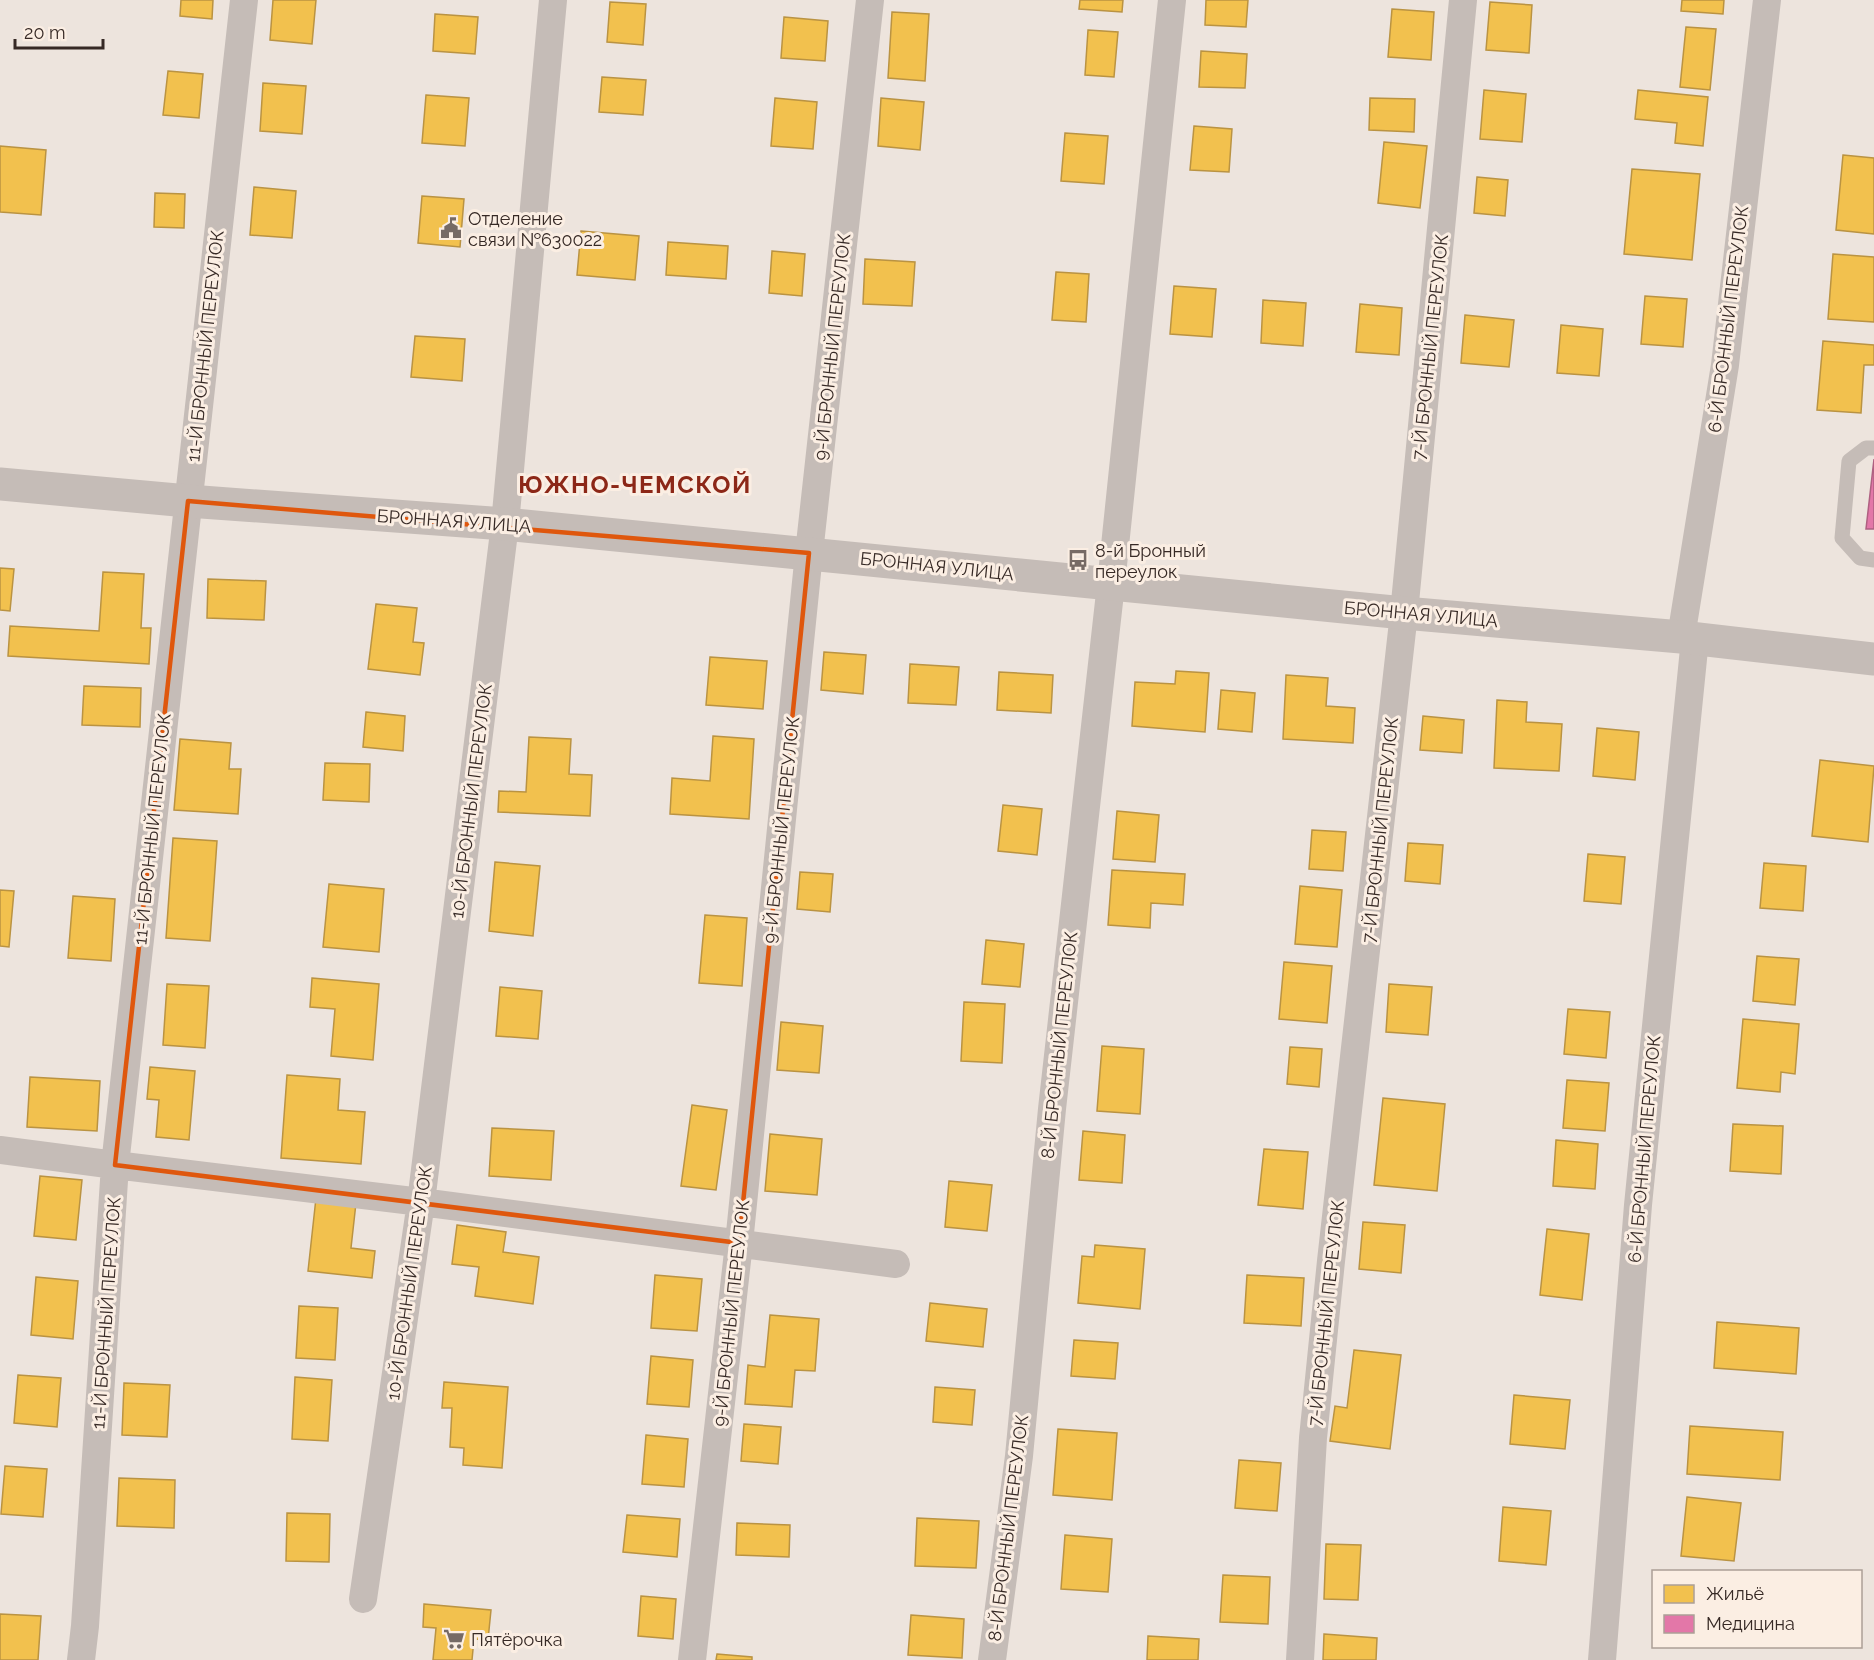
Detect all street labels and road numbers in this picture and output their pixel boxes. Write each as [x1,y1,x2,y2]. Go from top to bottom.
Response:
street label: 6-Й БРОННЫЙ ПЕРЕУЛОК [1704,204,1752,434]
street label: 11-Й БРОННЫЙ ПЕРЕУЛОК [182,229,228,463]
street label: 9-Й БРОННЫЙ ПЕРЕУЛОК [810,232,854,462]
street label: 7-Й БРОННЫЙ ПЕРЕУЛОК [1408,233,1452,461]
street label: БРОННАЯ УЛИЦА [376,505,532,537]
street label: БРОННАЯ УЛИЦА [859,547,1015,585]
street label: БРОННАЯ УЛИЦА [1343,597,1499,631]
street label: 10-Й БРОННЫЙ ПЕРЕУЛОК [446,682,496,920]
street label: 11-Й БРОННЫЙ ПЕРЕУЛОК [129,712,175,946]
street label: 9-Й БРОННЫЙ ПЕРЕУЛОК [759,715,803,945]
street label: 7-Й БРОННЫЙ ПЕРЕУЛОК [1358,716,1402,944]
street label: 8-Й БРОННЫЙ ПЕРЕУЛОК [1037,930,1081,1160]
street label: 6-Й БРОННЫЙ ПЕРЕУЛОК [1624,1034,1664,1264]
street label: 10-Й БРОННЫЙ ПЕРЕУЛОК [382,1165,436,1401]
street label: 11-Й БРОННЫЙ ПЕРЕУЛОК [87,1196,125,1430]
street label: 9-Й БРОННЫЙ ПЕРЕУЛОК [709,1198,753,1428]
street label: 7-Й БРОННЫЙ ПЕРЕУЛОК [1304,1199,1348,1427]
street label: 8-Й БРОННЫЙ ПЕРЕУЛОК [984,1413,1032,1643]

